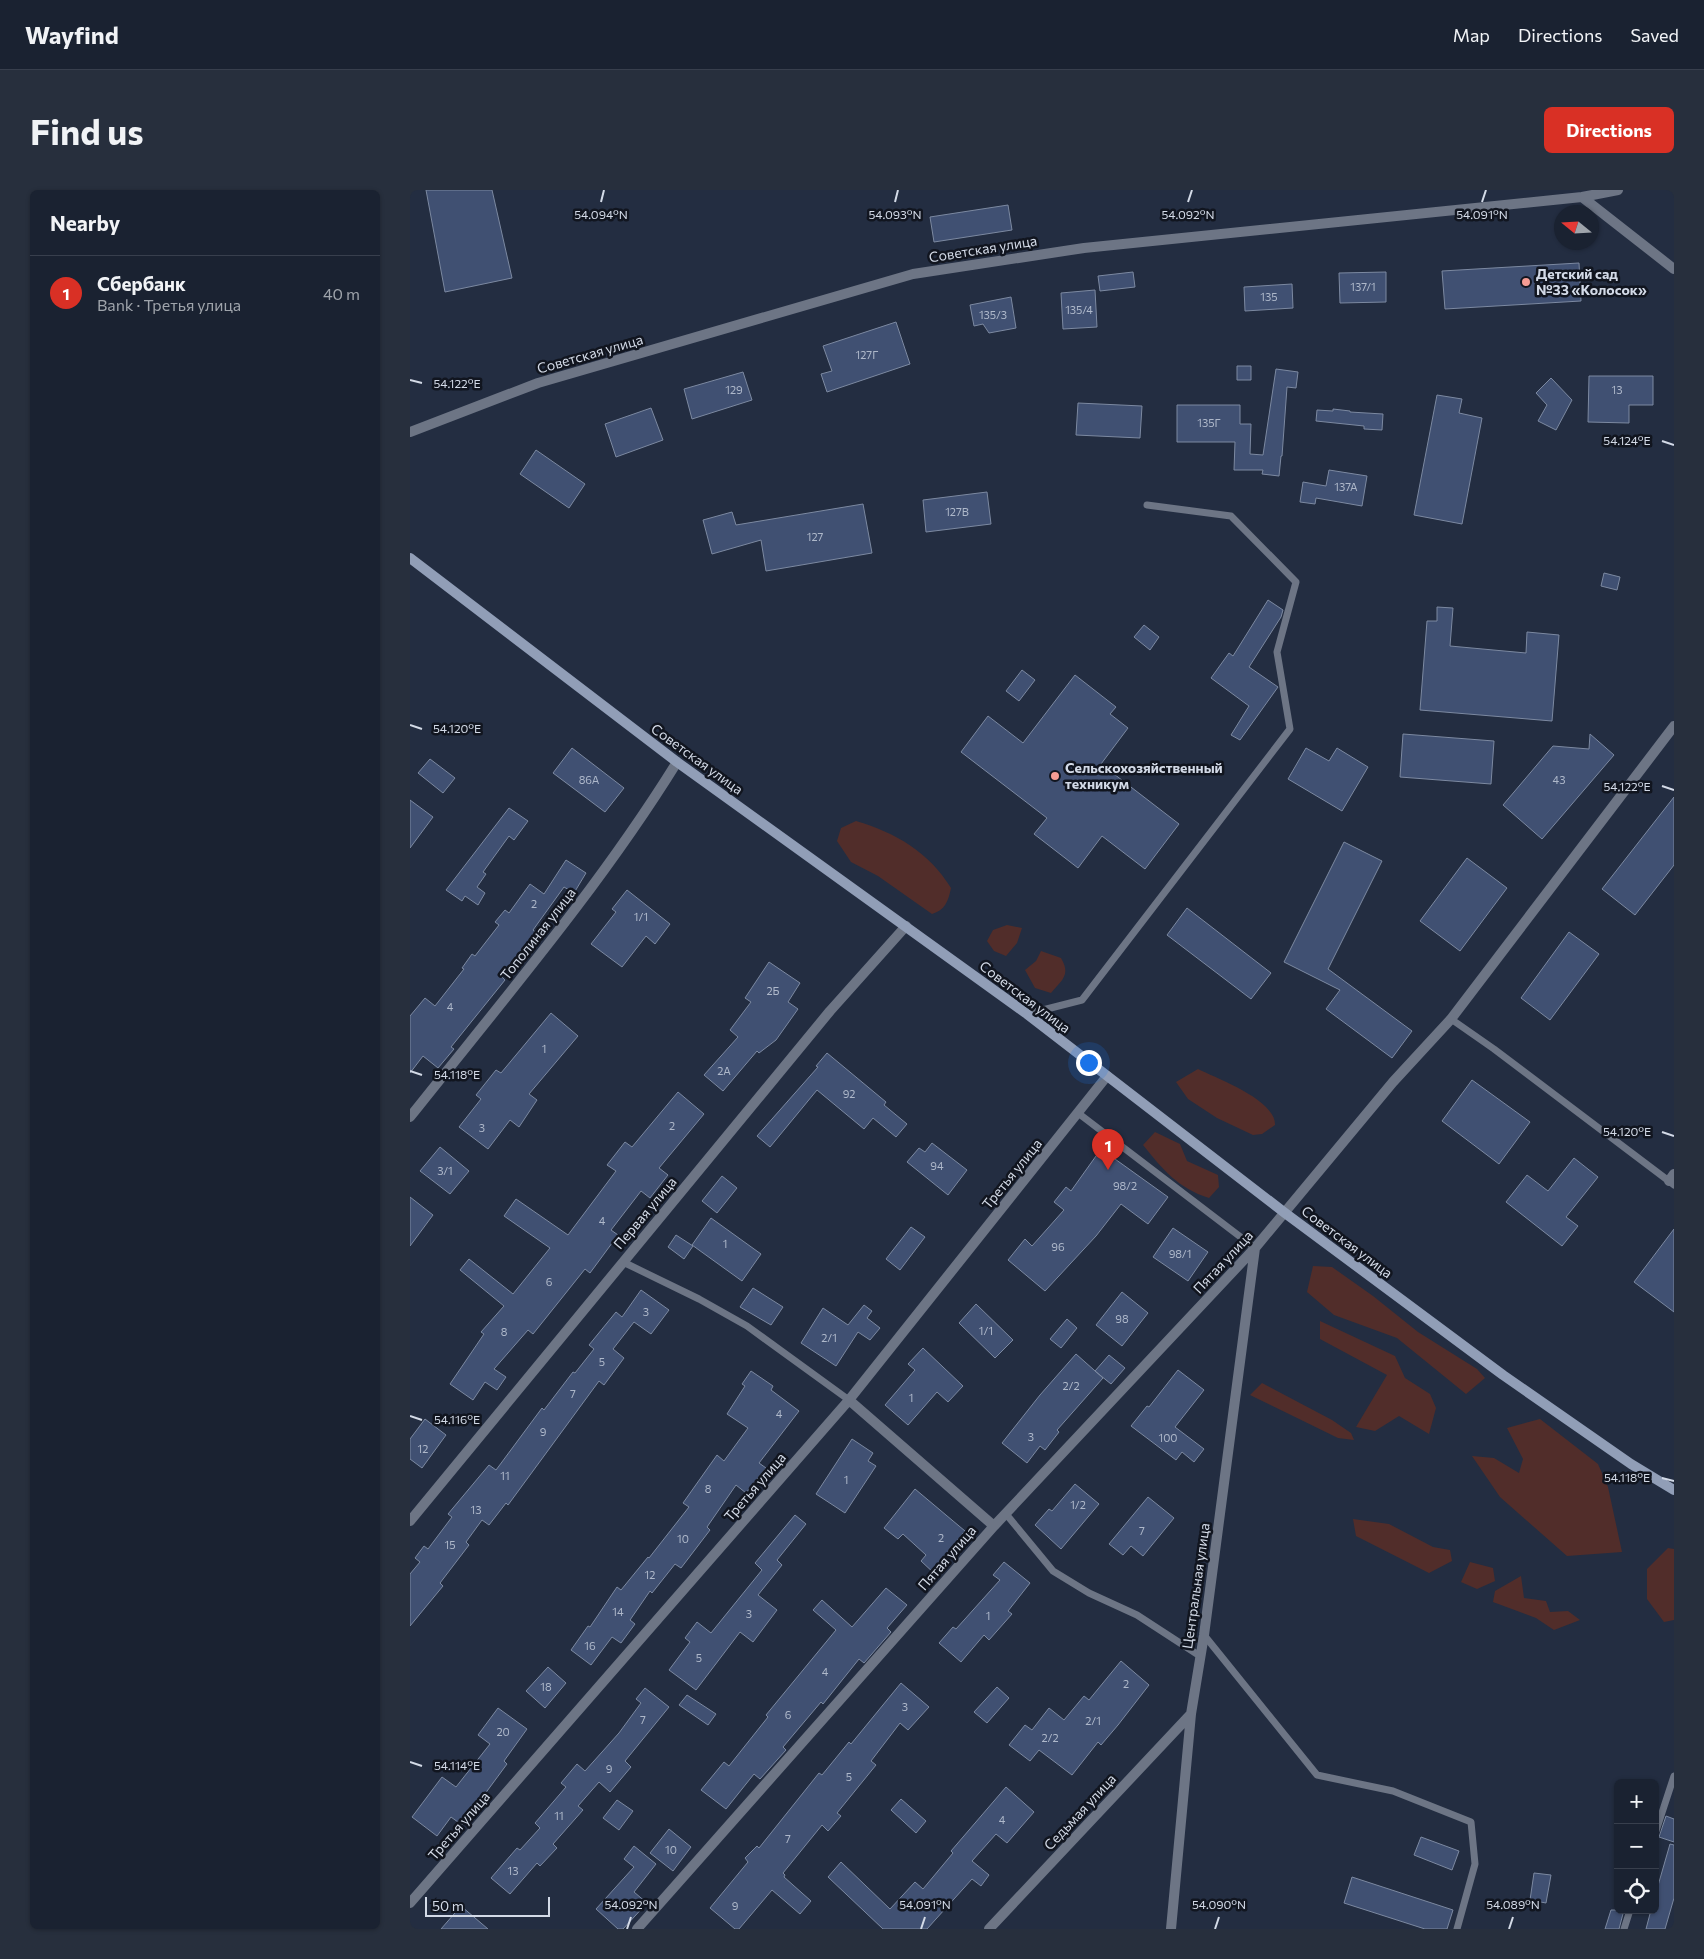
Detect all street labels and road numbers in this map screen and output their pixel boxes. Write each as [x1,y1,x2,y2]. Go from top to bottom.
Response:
street label: Советская улица [928,232,1038,265]
street label: Советская улица [535,330,645,377]
street label: Советская улица [648,720,746,798]
street label: Тополиная улица [496,884,579,983]
street label: Советская улица [977,957,1074,1036]
street label: Третья улица [978,1135,1045,1212]
street label: Первая улица [609,1173,680,1252]
street label: Советская улица [1299,1202,1396,1281]
street label: Пятая улица [1189,1227,1256,1297]
street label: Третья улица [720,1449,789,1525]
street label: Пятая улица [914,1522,979,1593]
street label: Центральная улица [1178,1522,1213,1650]
street label: Седьмая улица [1040,1770,1119,1853]
street label: Третья улица [424,1788,493,1864]

